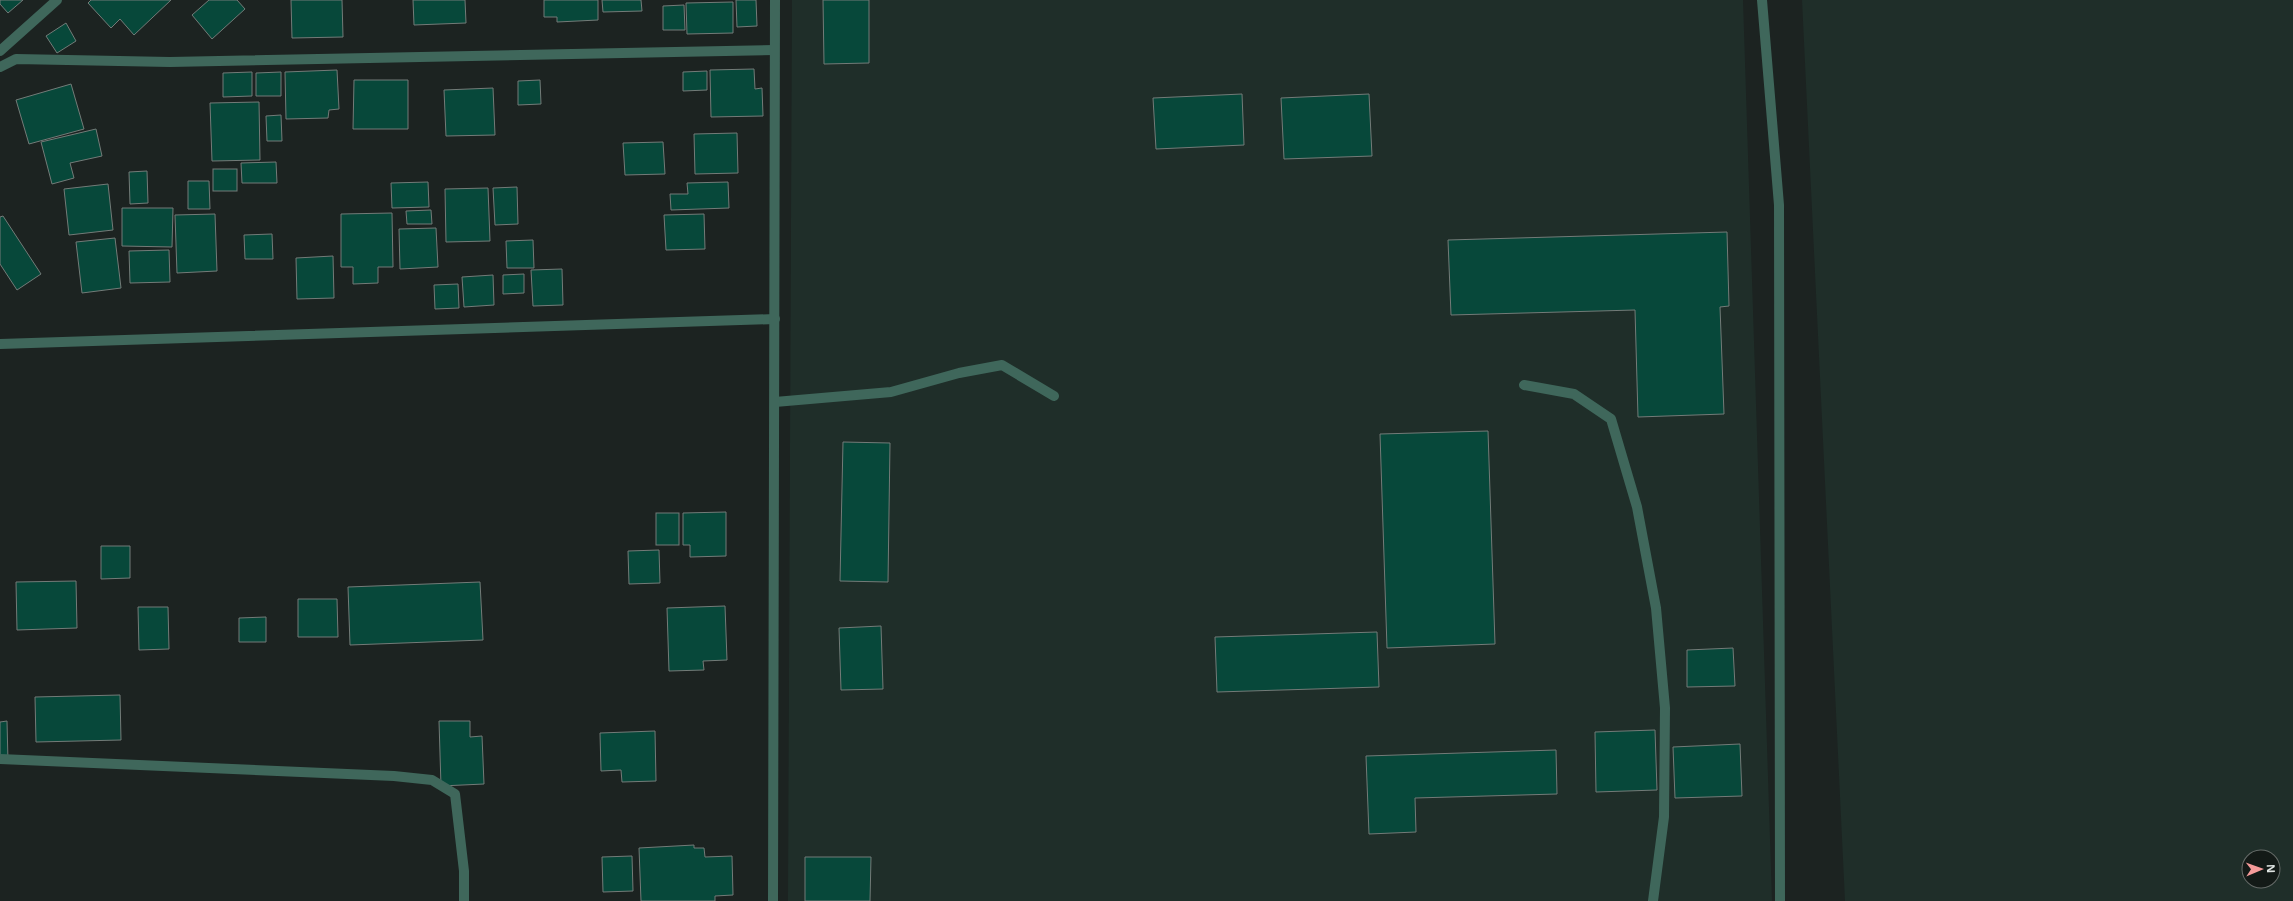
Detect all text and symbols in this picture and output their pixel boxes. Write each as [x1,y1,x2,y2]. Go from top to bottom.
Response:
north arrow [2241,849,2281,889]
text: N [2264,864,2279,873]

